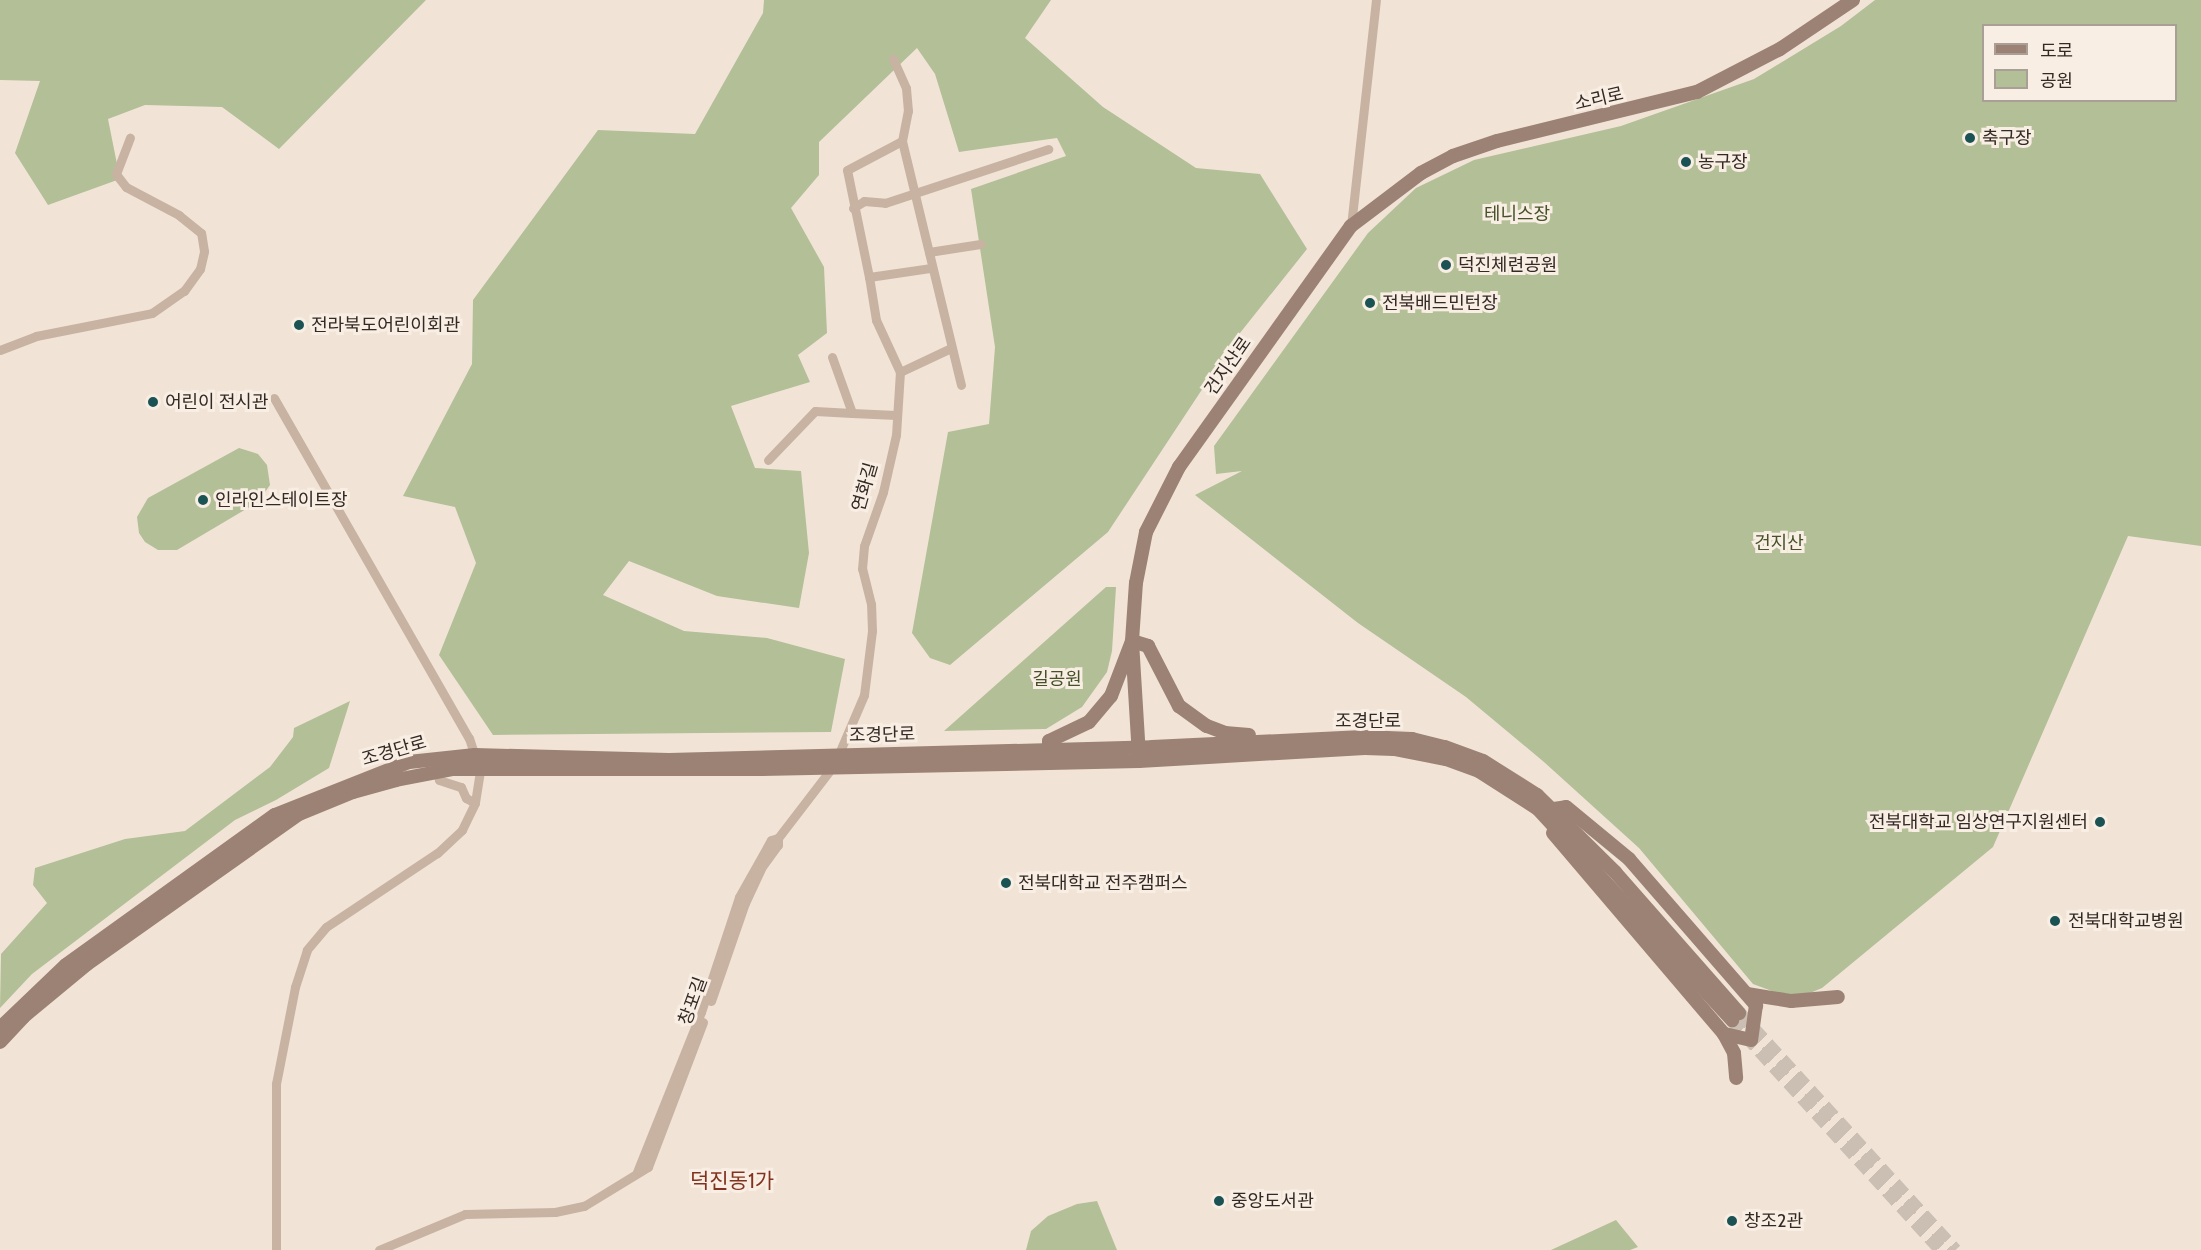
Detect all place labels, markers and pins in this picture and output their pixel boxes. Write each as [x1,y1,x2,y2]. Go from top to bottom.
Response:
place label: 축구장 [1982,127,2032,149]
marker: 축구장 [1963,131,1977,145]
place label: 농구장 [1698,151,1748,173]
marker: 농구장 [1679,155,1693,169]
place label: 덕진체련공원 [1458,254,1557,276]
marker: 덕진체련공원 [1439,258,1453,272]
place label: 전북배드민턴장 [1382,292,1498,314]
marker: 전북배드민턴장 [1363,296,1377,310]
place label: 전라북도어린이회관 [311,314,460,336]
marker: 전라북도어린이회관 [292,318,306,332]
place label: 어린이 전시관 [165,391,268,413]
marker: 어린이 전시관 [146,395,160,409]
place label: 인라인스테이트장 [215,489,347,511]
marker: 인라인스테이트장 [196,493,210,507]
place label: 전북대학교 임상연구지원센터 [1869,811,2088,833]
marker: 전북대학교 임상연구지원센터 [2093,815,2107,829]
place label: 전북대학교 전주캠퍼스 [1018,872,1188,894]
marker: 전북대학교 전주캠퍼스 [999,876,1013,890]
place label: 전북대학교병원 [2068,910,2184,932]
marker: 전북대학교병원 [2046,912,2064,930]
place label: 중앙도서관 [1231,1190,1314,1212]
marker: 중앙도서관 [1212,1194,1226,1208]
place label: 창조2관 [1744,1210,1803,1232]
marker: 창조2관 [1725,1214,1739,1228]

